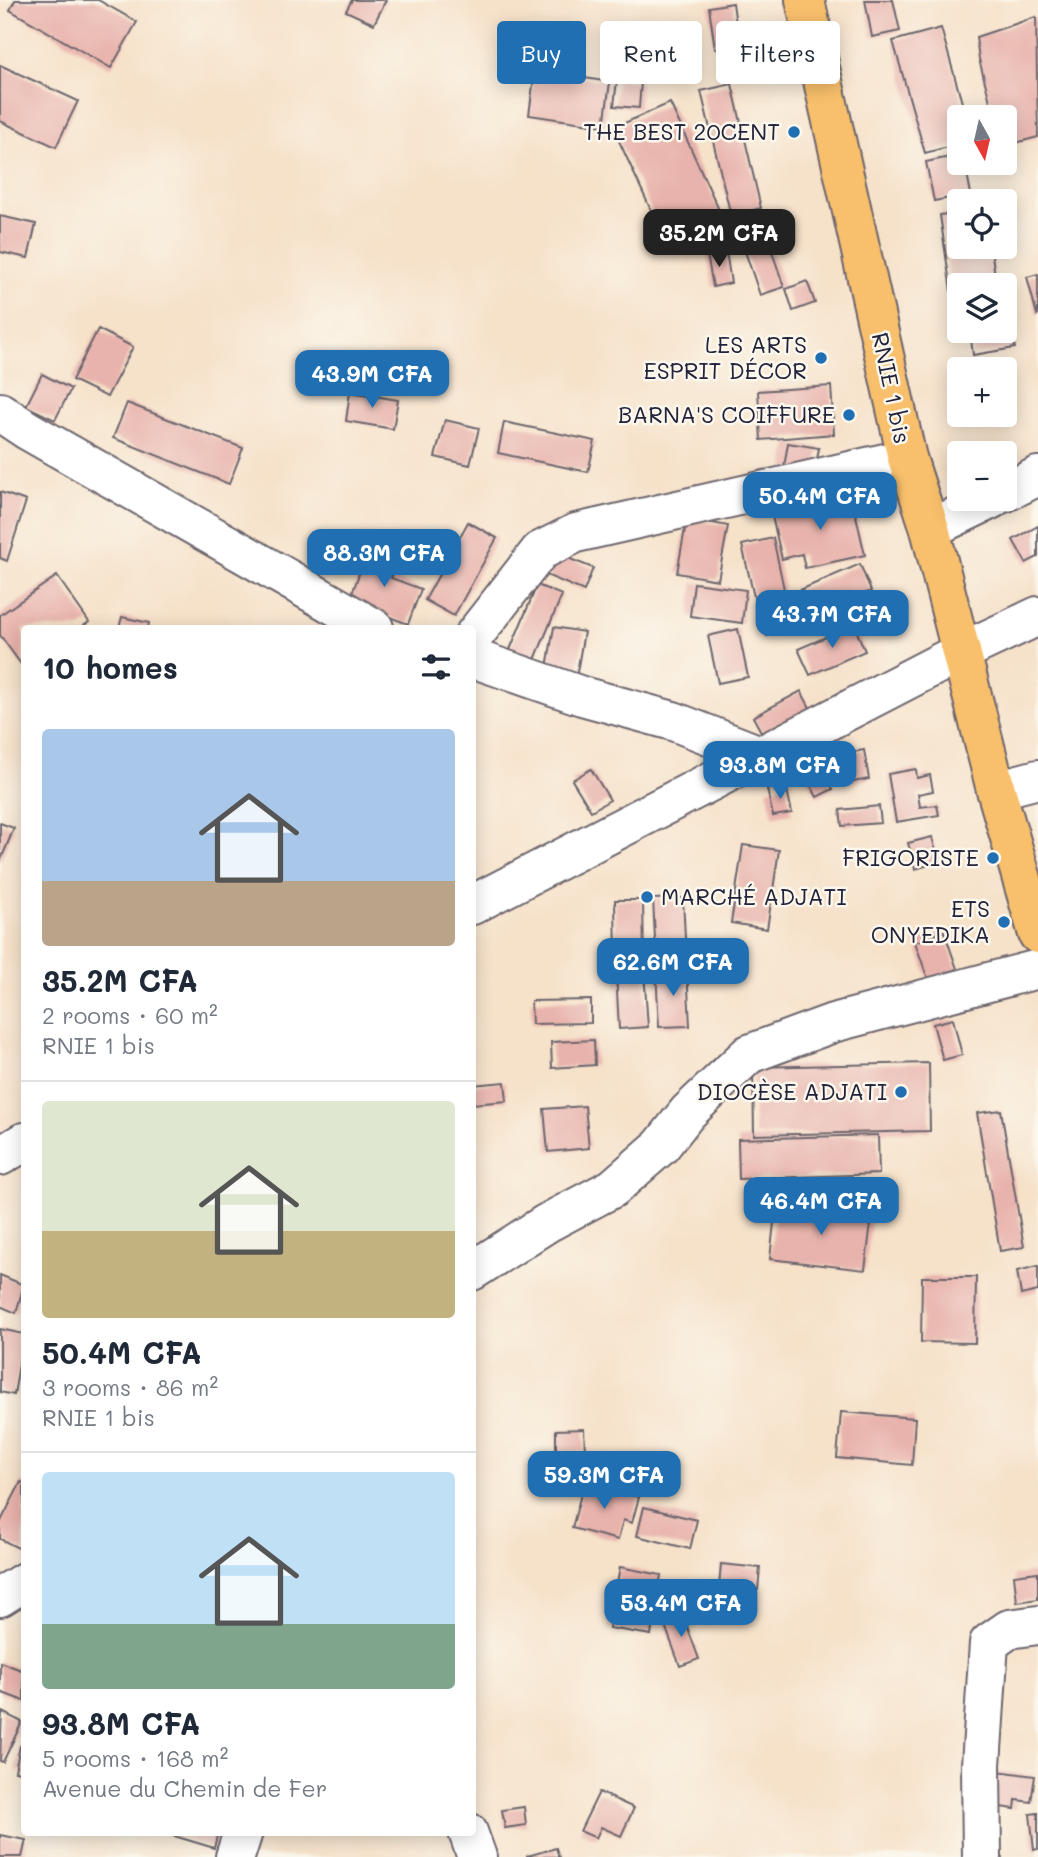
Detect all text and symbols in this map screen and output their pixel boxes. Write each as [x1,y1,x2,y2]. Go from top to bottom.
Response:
chip: Buy [497,21,586,84]
chip: Rent [600,21,702,84]
chip: Filters [716,21,840,84]
north arrow [947,105,1017,175]
map controls [947,105,1017,511]
place label: THE BEST 20CENT [583,116,780,146]
marker: THE BEST 20CENT [786,124,802,140]
button: locate [947,189,1017,259]
pin: 35.2M CFA [639,210,799,269]
text: 35.2M CFA [659,217,779,247]
button: layers [947,273,1017,343]
place label: LES ARTS ESPRIT DÉCOR [643,329,807,385]
street label: RNIE 1 bis [866,329,918,446]
pin: 43.9M CFA [292,350,452,410]
marker: LES ARTS ESPRIT DÉCOR [813,350,829,366]
button: + [947,357,1017,427]
text: 43.9M CFA [311,358,433,388]
place label: BARNA'S COIFFURE [618,399,835,429]
marker: BARNA'S COIFFURE [841,407,857,423]
button: − [947,441,1017,511]
pin: 50.4M CFA [740,472,900,532]
text: 50.4M CFA [759,480,881,510]
pin: 88.3M CFA [304,530,464,589]
text: 88.3M CFA [323,537,445,567]
pin: 43.7M CFA [752,590,912,650]
text: 43.7M CFA [772,598,892,628]
text: 10 homes [42,647,178,687]
icon: filters [417,648,455,686]
pin: 93.8M CFA [700,742,860,801]
text: 93.8M CFA [719,749,841,779]
icon: home [186,775,312,901]
place label: FRIGORISTE [842,842,979,872]
marker: FRIGORISTE [985,850,1001,866]
place label: MARCHÉ ADJATI [661,881,847,911]
marker: MARCHÉ ADJATI [639,889,655,905]
place label: ETS ONYEDIKA [871,893,990,949]
marker: ETS ONYEDIKA [996,914,1012,930]
pin: 62.6M CFA [593,939,753,998]
text: 62.6M CFA [613,946,733,976]
text: 35.2M CFA [42,960,198,1000]
text: 2 rooms · 60 m² [42,1000,218,1030]
text: RNIE 1 bis [42,1030,155,1060]
place label: DIOCÈSE ADJATI [697,1076,887,1106]
marker: DIOCÈSE ADJATI [893,1084,909,1100]
icon: home [186,1147,312,1273]
pin: 46.4M CFA [741,1178,901,1237]
text: 46.4M CFA [760,1185,882,1215]
text: 50.4M CFA [42,1332,202,1372]
text: 3 rooms · 86 m² [42,1372,218,1402]
text: RNIE 1 bis [42,1402,155,1432]
pin: 59.3M CFA [524,1452,684,1511]
text: 59.3M CFA [544,1459,664,1489]
icon: home [186,1518,312,1644]
pin: 53.4M CFA [601,1580,761,1639]
text: 53.4M CFA [620,1587,742,1617]
text: 93.8M CFA [42,1703,200,1743]
text: 5 rooms · 168 m² [42,1743,228,1773]
text: Avenue du Chemin de Fer [42,1773,327,1803]

